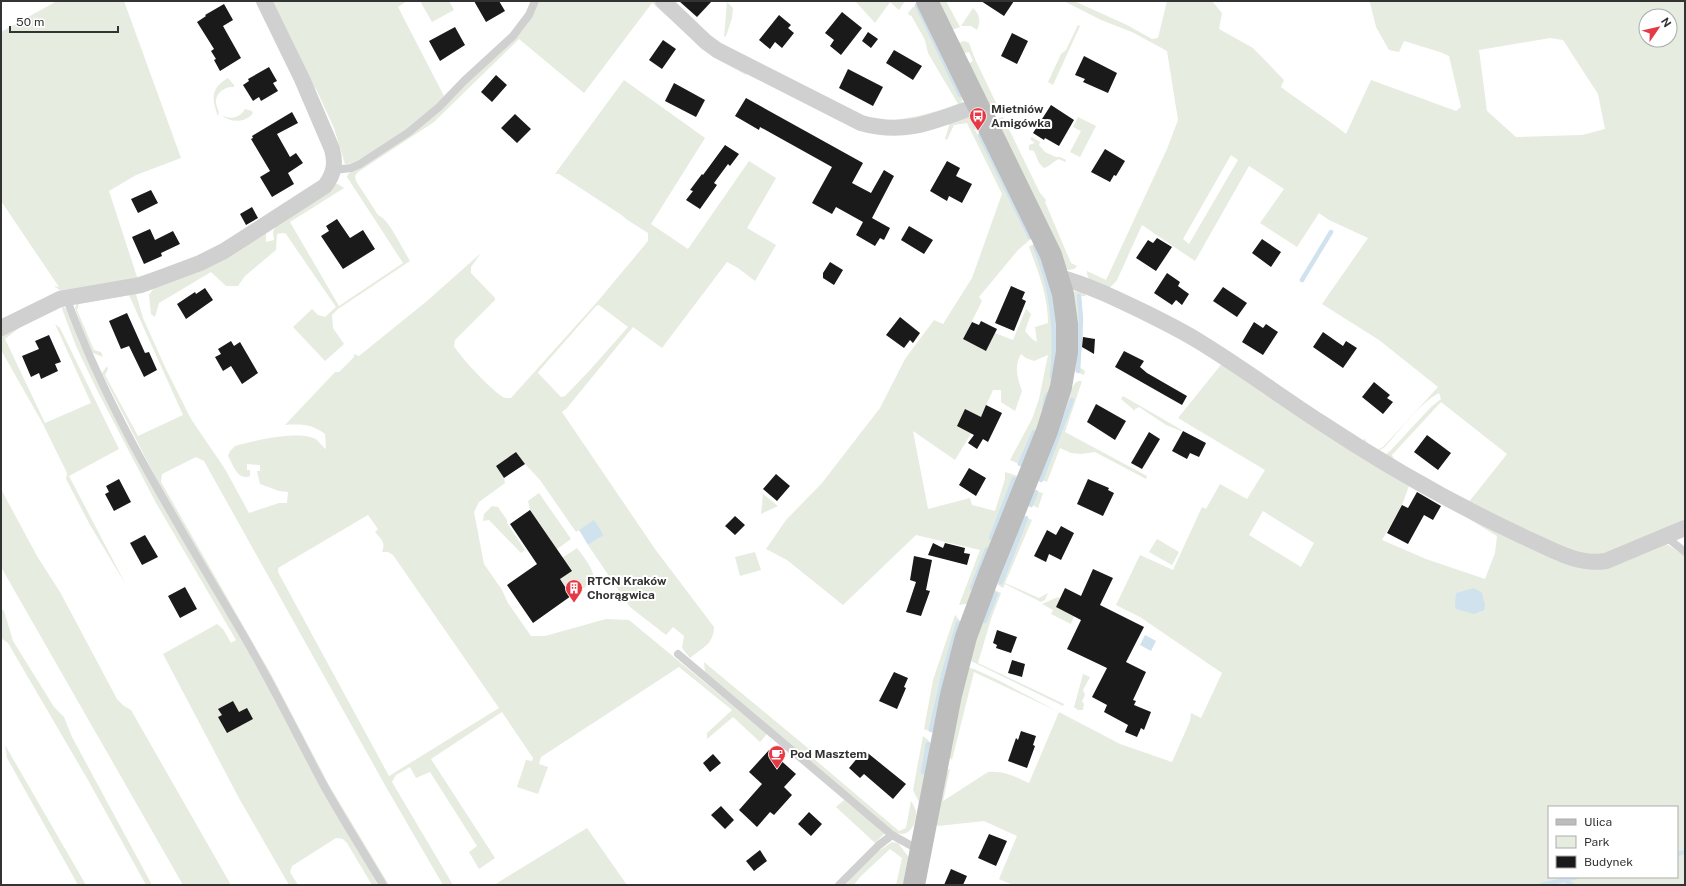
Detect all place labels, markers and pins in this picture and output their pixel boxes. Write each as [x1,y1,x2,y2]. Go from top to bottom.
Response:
place label: Mietniów Amigówka [991,102,1051,130]
bus stop icon: Mietniów Amigówka [968,106,988,131]
place label: RTCN Kraków Chorągwica [587,574,667,602]
building icon: RTCN Kraków Chorągwica [564,578,584,603]
cafe icon: Pod Masztem [767,744,787,769]
place label: Pod Masztem [790,747,867,761]

